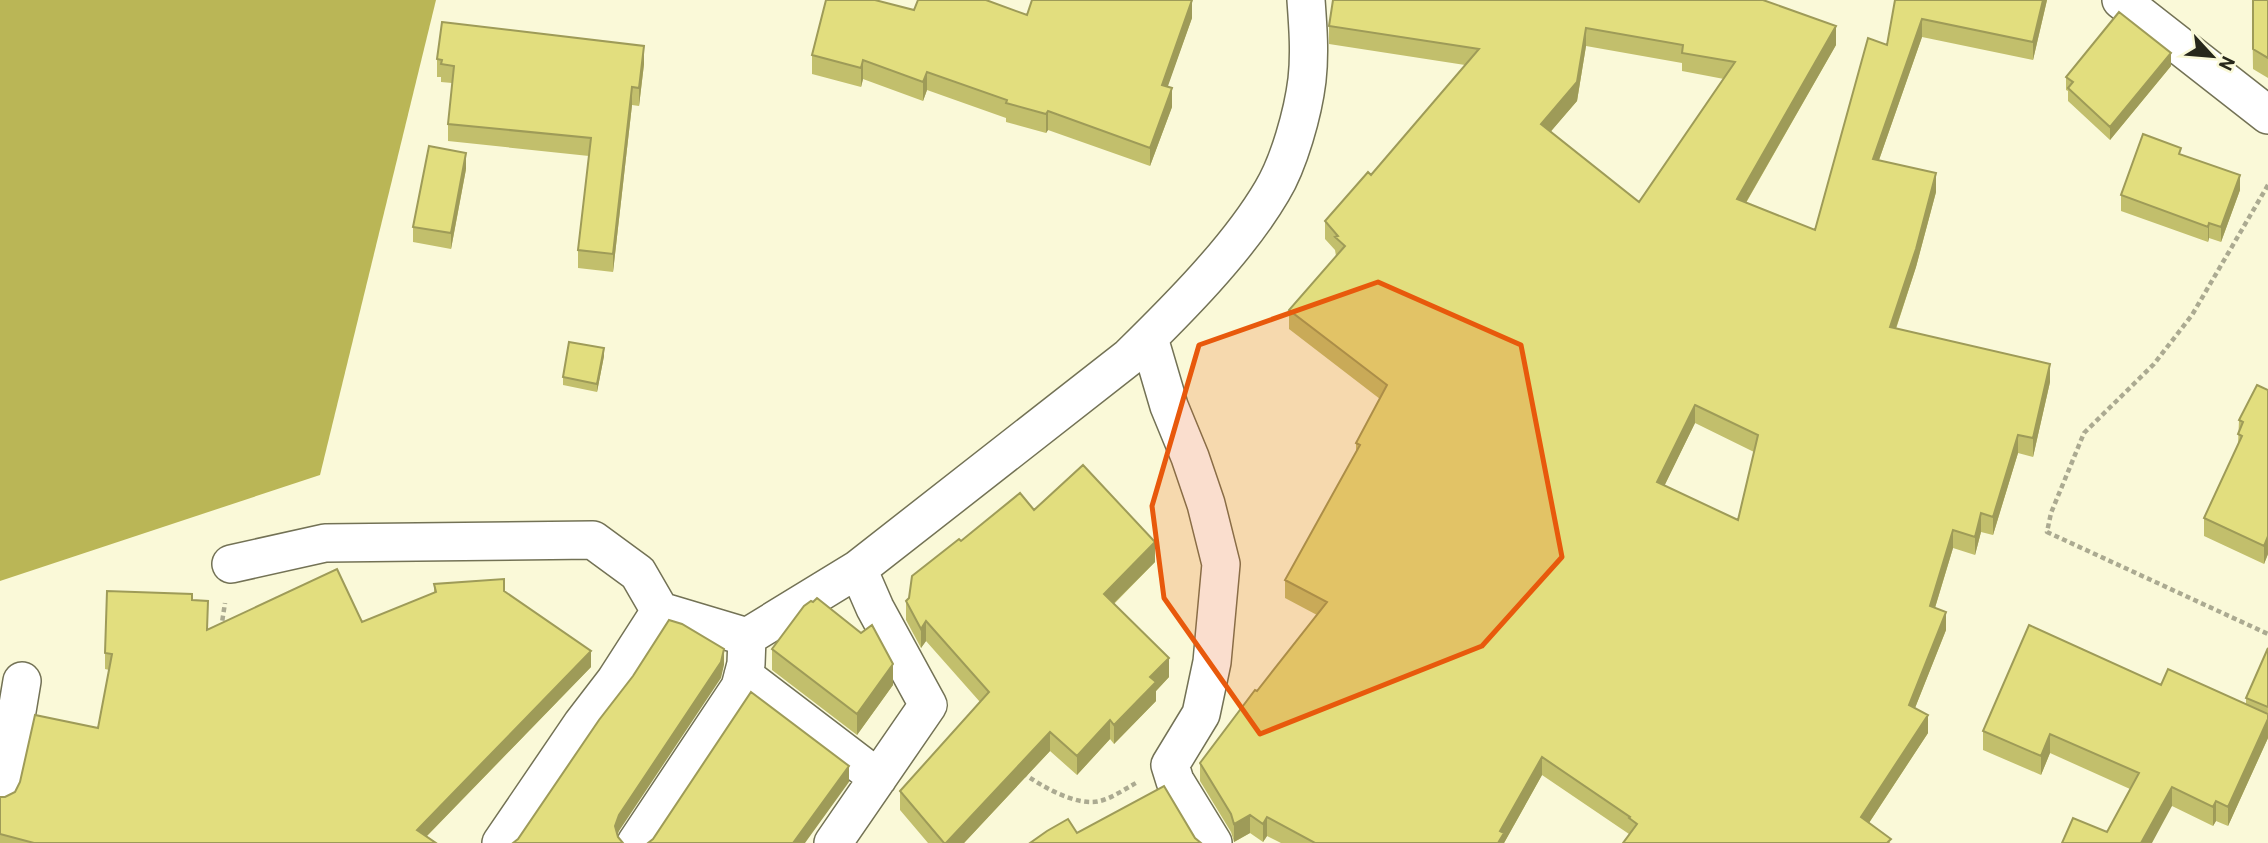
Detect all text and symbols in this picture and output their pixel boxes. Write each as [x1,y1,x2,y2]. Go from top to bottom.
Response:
north arrow [2177,21,2247,91]
text: N [2215,53,2241,74]

